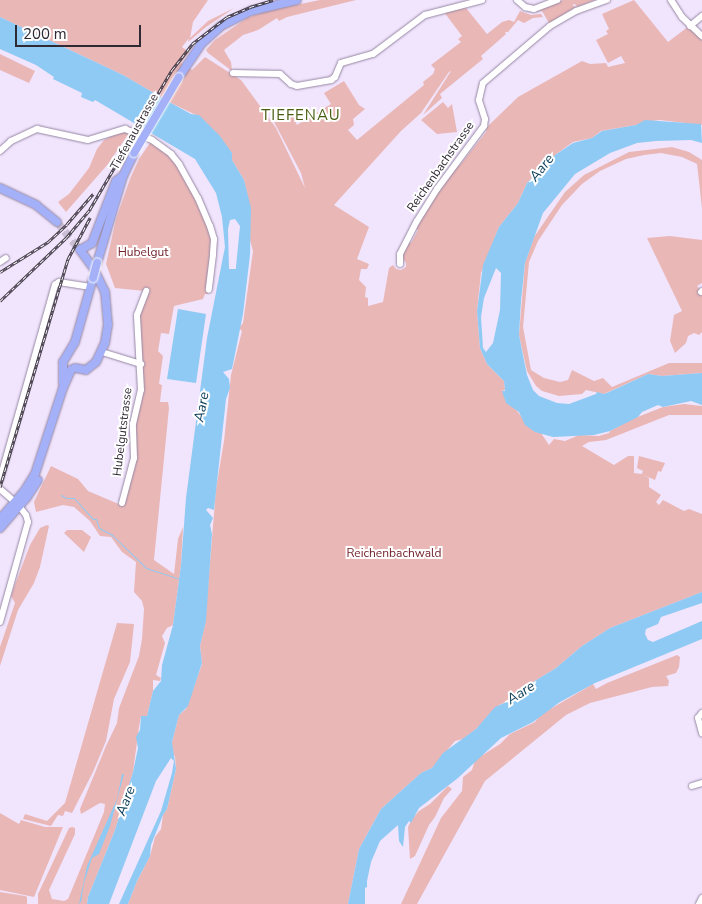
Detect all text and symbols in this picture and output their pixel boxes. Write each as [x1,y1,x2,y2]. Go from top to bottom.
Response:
scale bar [18,15,144,47]
text: 200 m [23,24,67,44]
street label: Tiefenaustrasse [108,91,162,173]
district label: TIEFENAU [260,107,342,125]
street label: Reichenbachstrasse [404,119,478,215]
water label: Aare [526,151,558,185]
park label: Hubelgut [118,246,168,260]
street label: Hubelgutstrasse [110,387,136,477]
water label: Aare [191,391,213,423]
park label: Reichenbachwald [346,547,442,561]
water label: Aare [504,678,538,708]
water label: Aare [113,784,139,818]

